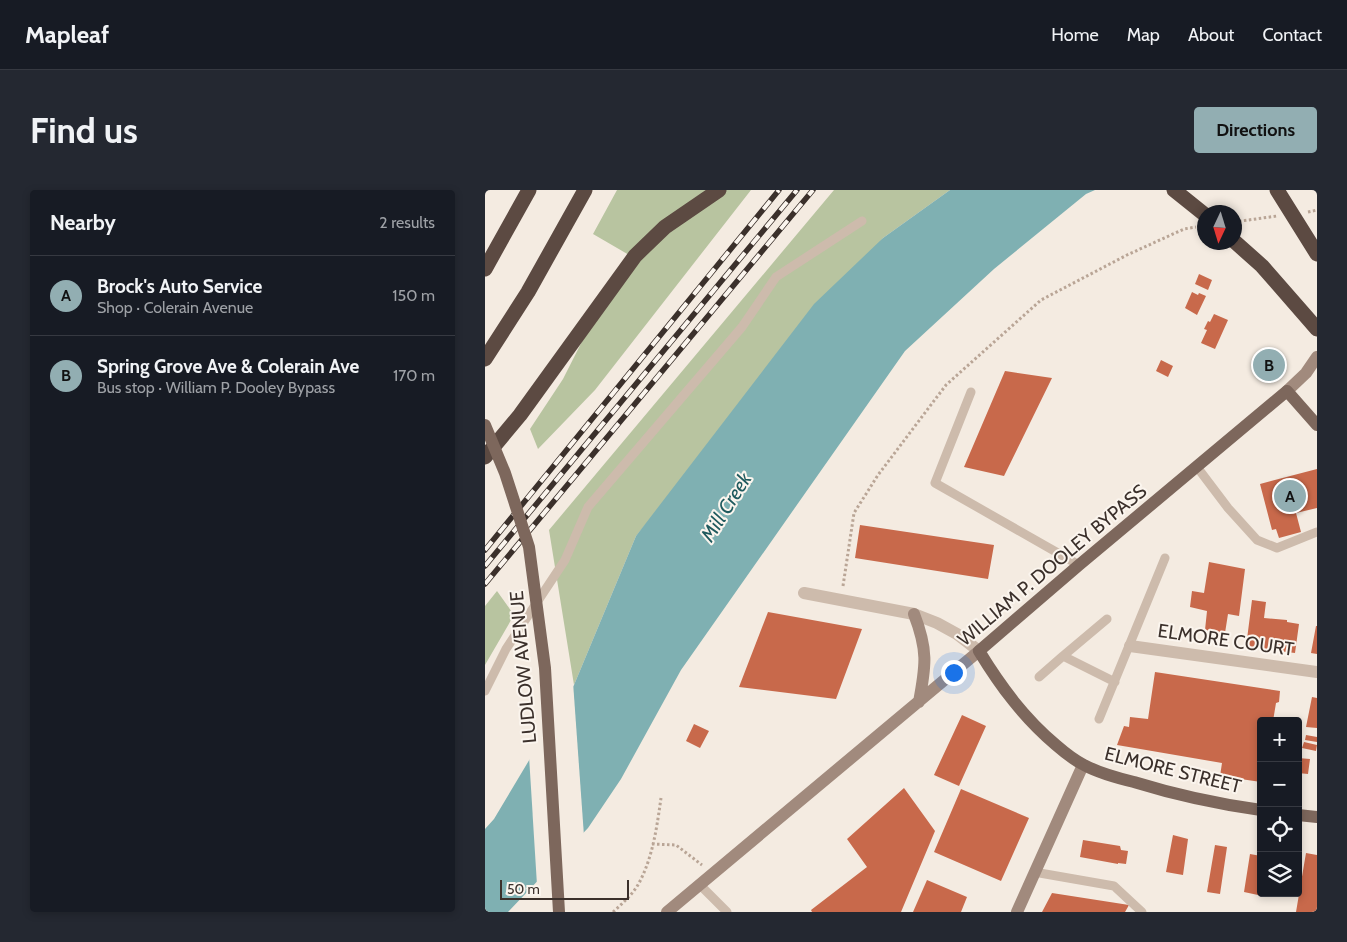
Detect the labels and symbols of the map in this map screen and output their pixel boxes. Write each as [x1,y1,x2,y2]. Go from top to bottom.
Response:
north arrow [1197,205,1242,250]
pin: B [1253,346,1285,384]
water label: Mill Creek [695,467,757,547]
pin: A [1274,477,1306,515]
street label: WILLIAM P. DOOLEY BYPASS [953,479,1151,651]
street label: LUDLOW AVENUE [505,590,541,744]
street label: ELMORE COURT [1156,619,1296,661]
your location [941,660,967,686]
street label: ELMORE STREET [1102,742,1244,798]
scale bar [500,877,629,900]

